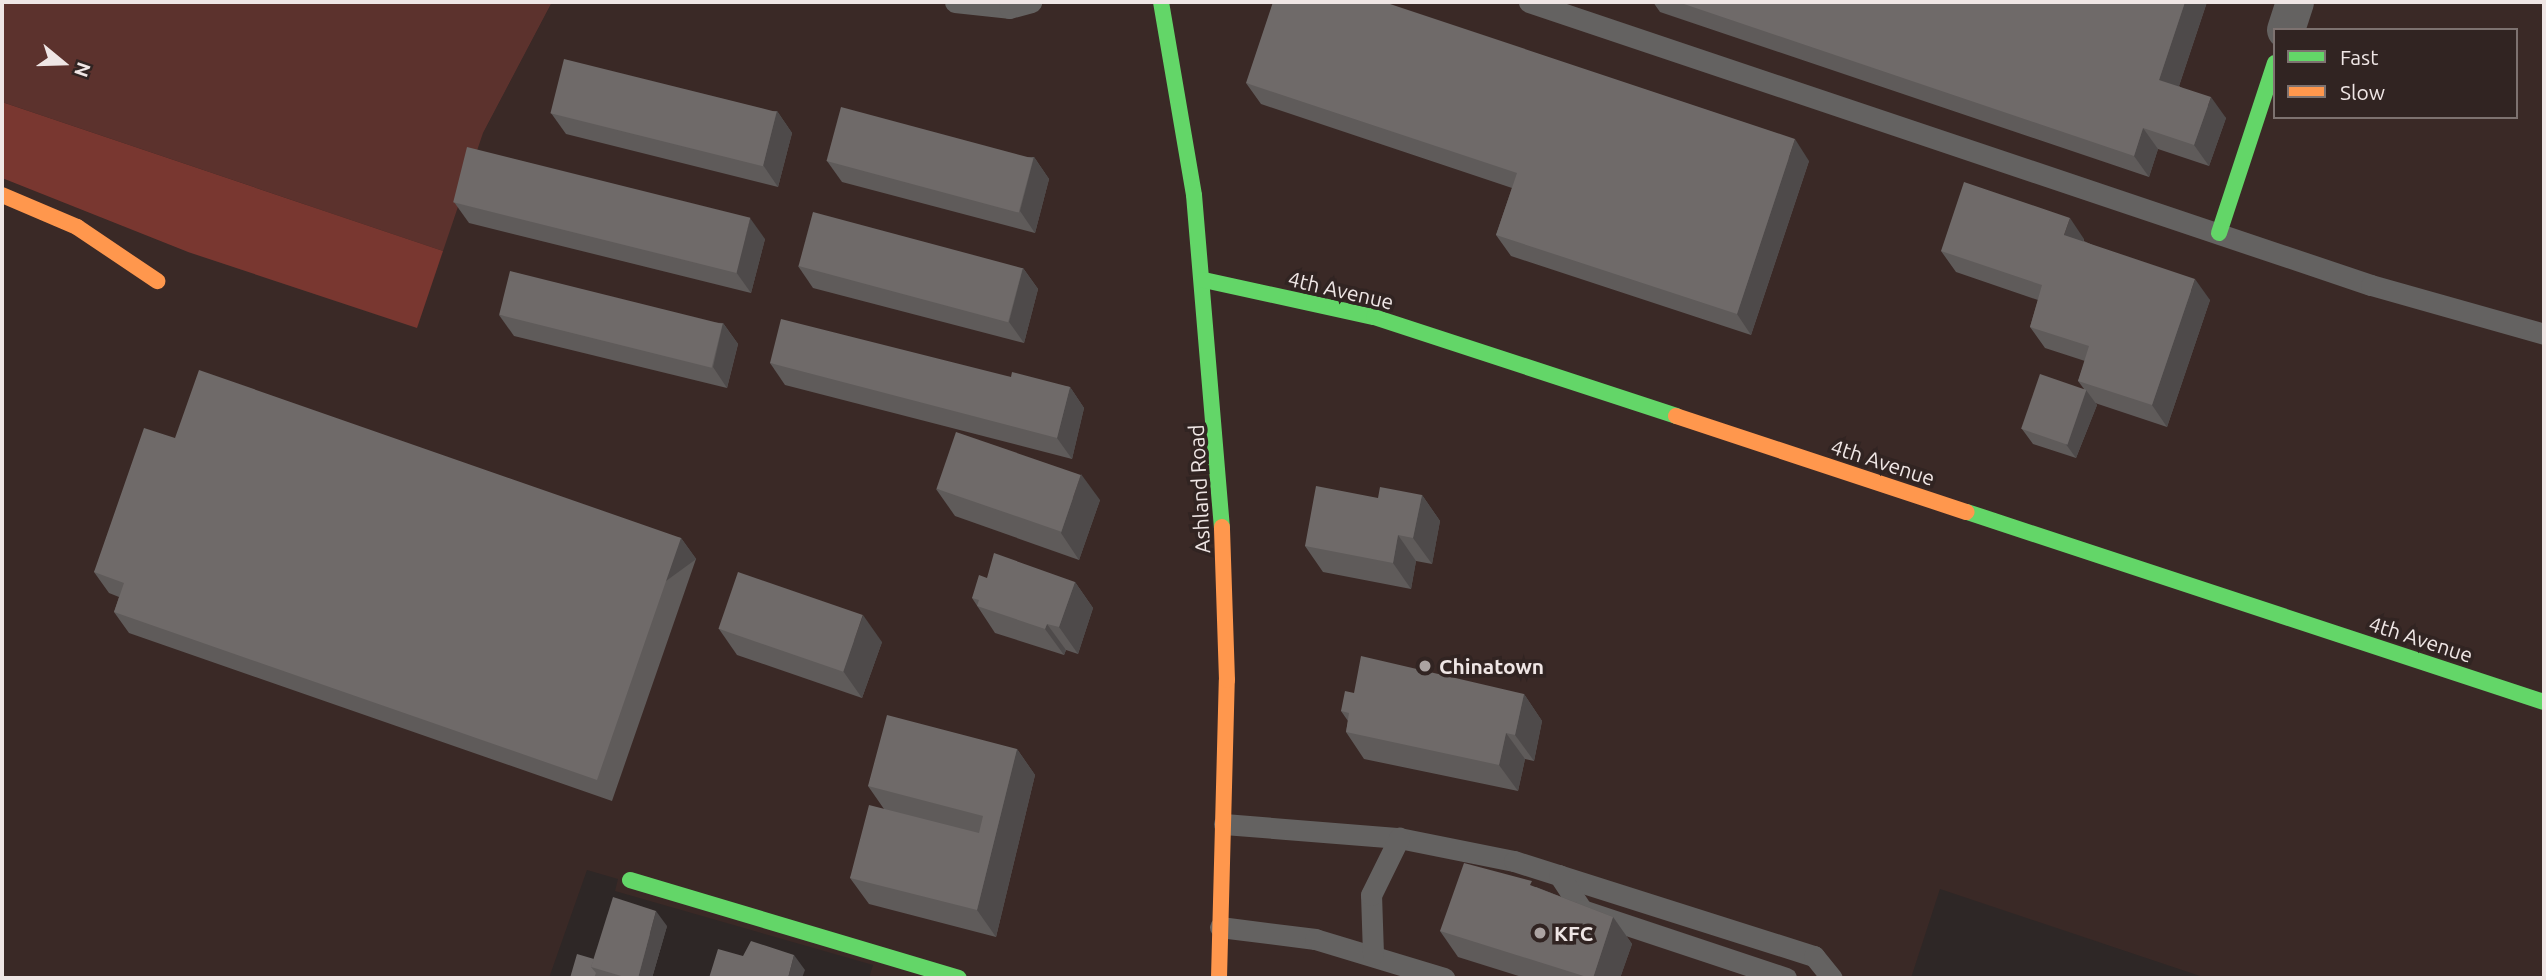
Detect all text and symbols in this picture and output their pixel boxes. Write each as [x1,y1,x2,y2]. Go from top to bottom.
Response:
north arrow [28,28,98,98]
legend [2273,28,2518,119]
text: Fast [2340,45,2378,69]
text: N [70,60,96,80]
text: Slow [2340,80,2385,104]
street label: 4th Avenue [1286,266,1396,314]
street label: Ashland Road [1183,424,1215,554]
street label: 4th Avenue [1828,433,1938,491]
street label: 4th Avenue [2366,610,2476,668]
place label: Chinatown [1439,653,1544,679]
marker: Chinatown [1417,658,1433,674]
place label: KFC [1554,920,1593,946]
marker: KFC [1532,925,1548,941]

